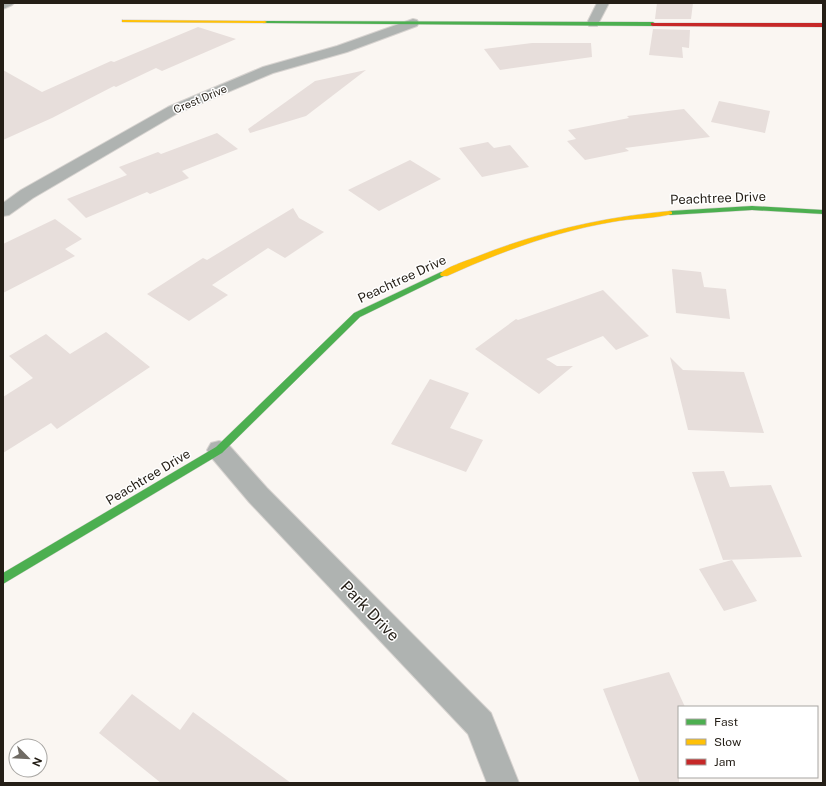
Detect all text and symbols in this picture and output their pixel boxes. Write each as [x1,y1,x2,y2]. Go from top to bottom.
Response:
street label: Crest Drive [172,82,228,116]
street label: Peachtree Drive [670,189,766,207]
street label: Peachtree Drive [355,252,449,306]
street label: Peachtree Drive [103,446,193,508]
street label: Park Drive [337,577,403,645]
legend [678,706,818,778]
text: Fast [714,715,739,729]
text: Slow [714,735,742,749]
north arrow [8,738,48,778]
text: Jam [714,755,736,769]
text: N [30,756,44,768]

